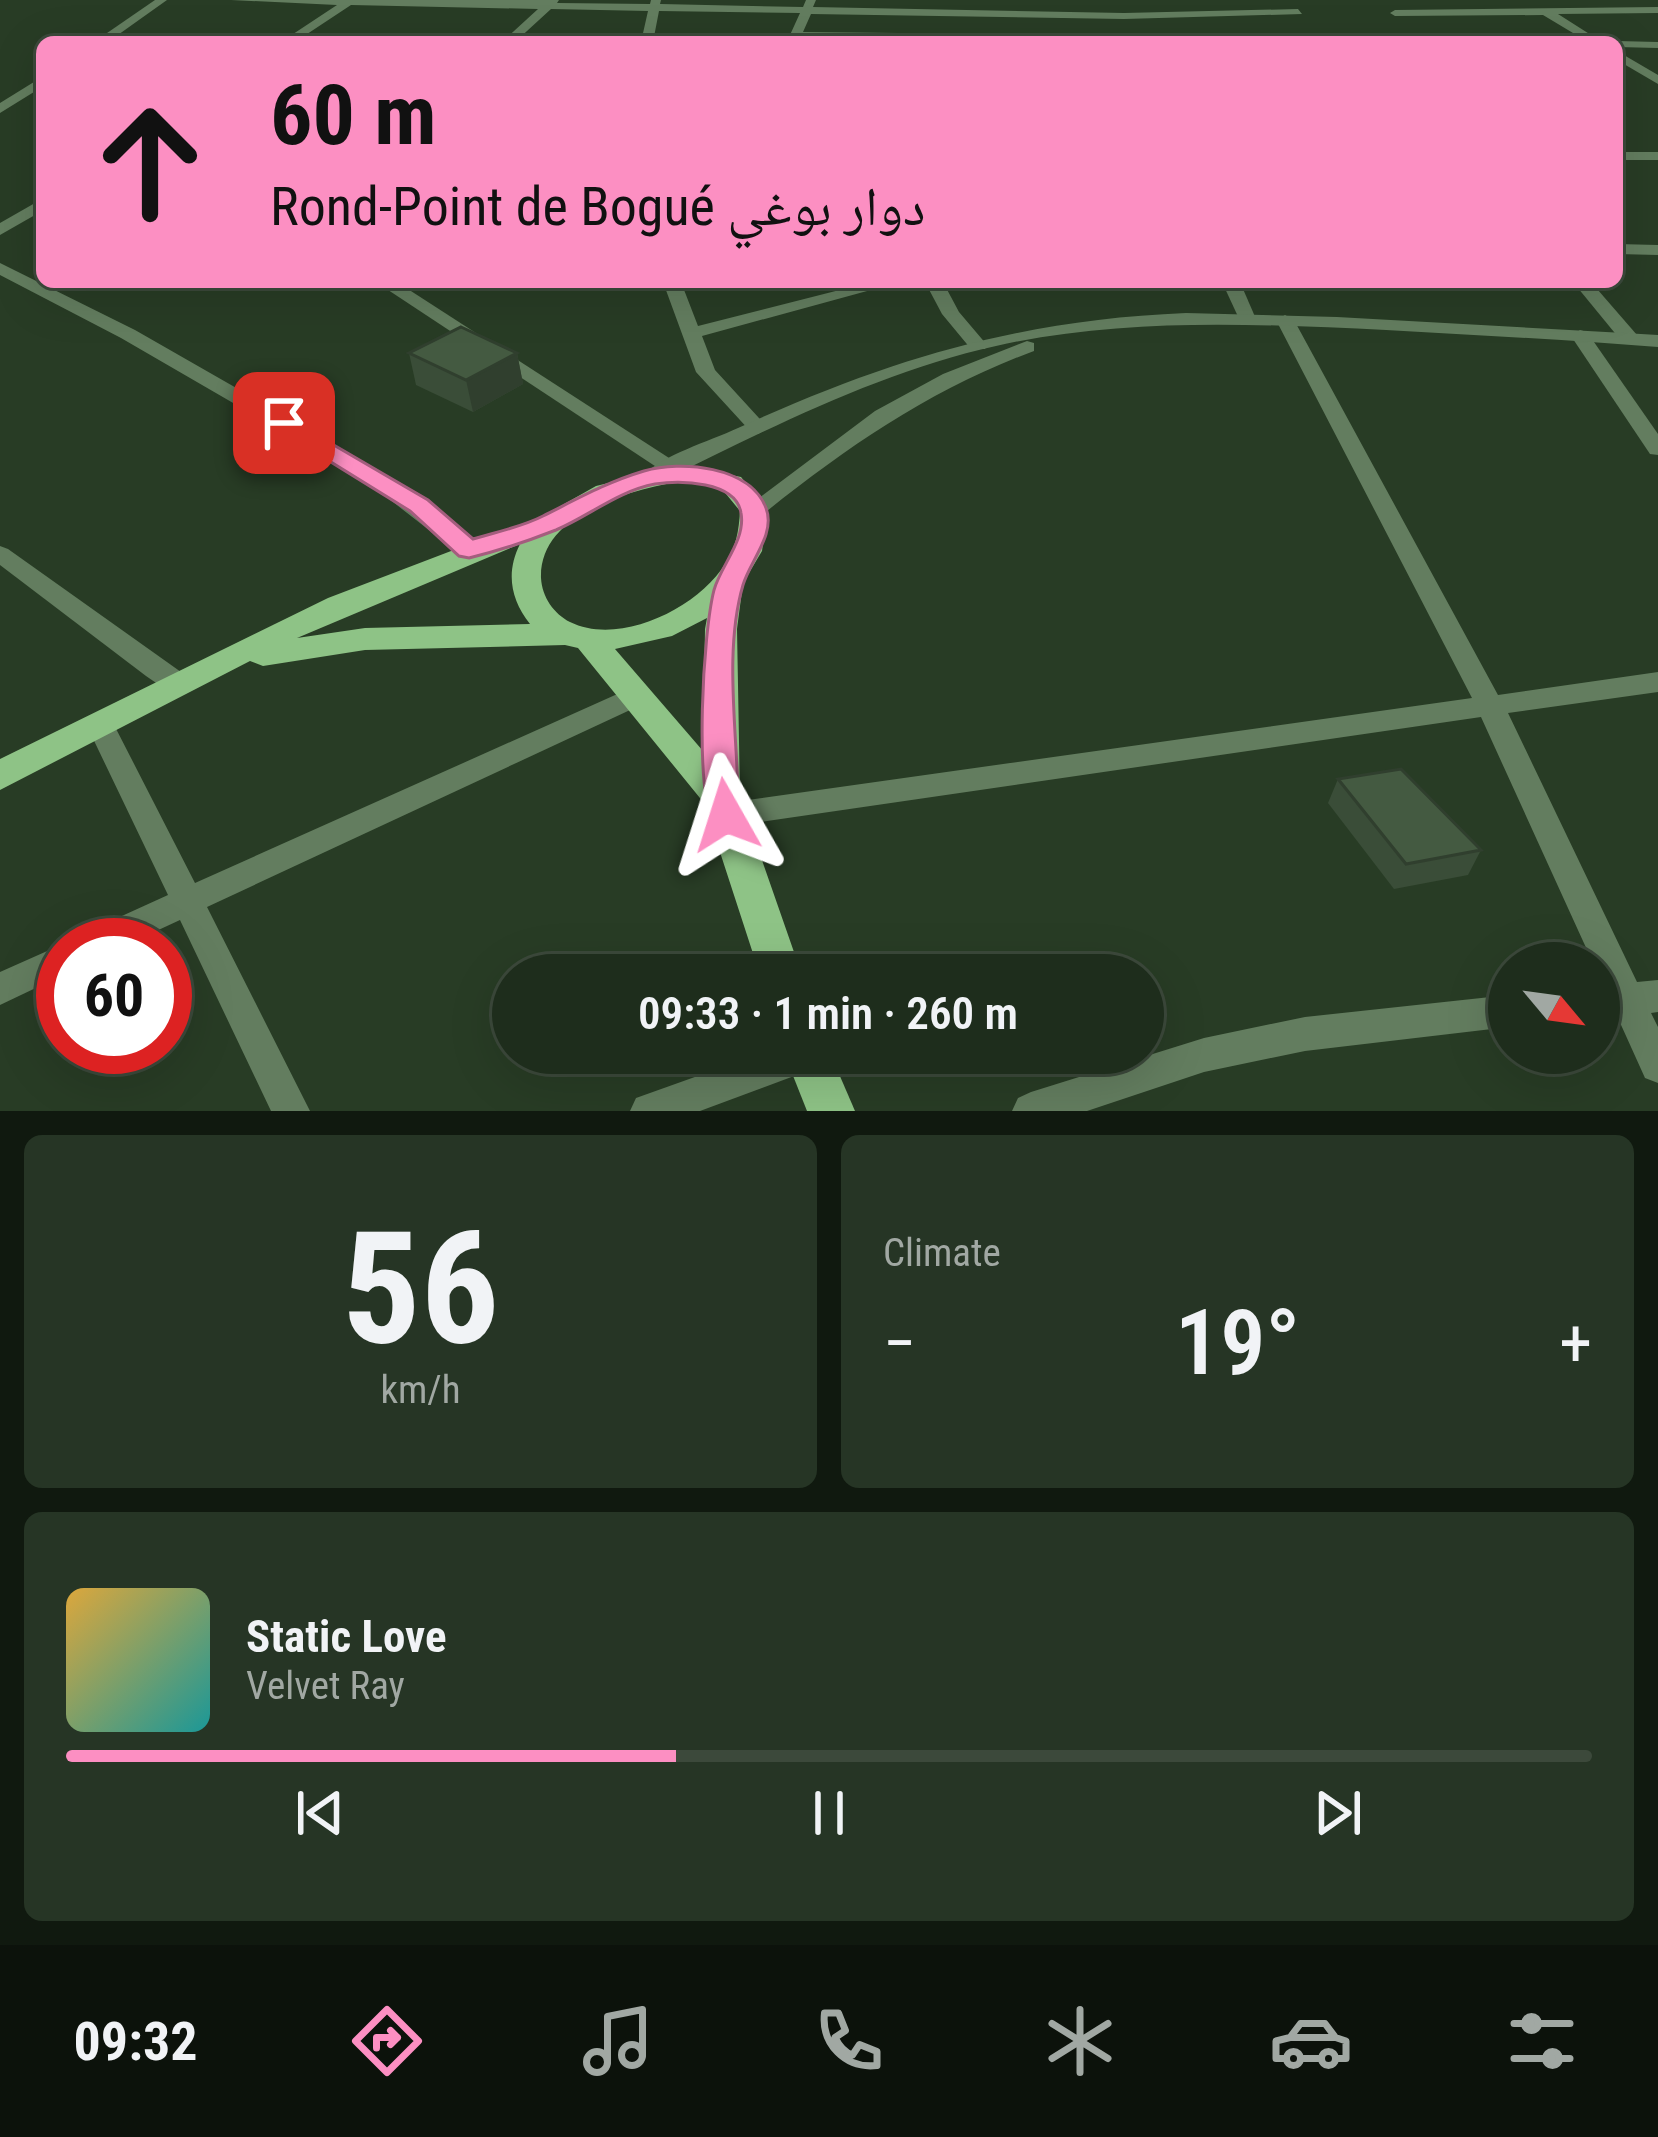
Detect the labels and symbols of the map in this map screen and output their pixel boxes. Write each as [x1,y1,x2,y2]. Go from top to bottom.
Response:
pin [233,372,335,474]
position arrow [663,752,789,878]
speed limit sign: 60 [36,918,192,1074]
north arrow [1488,942,1620,1074]

